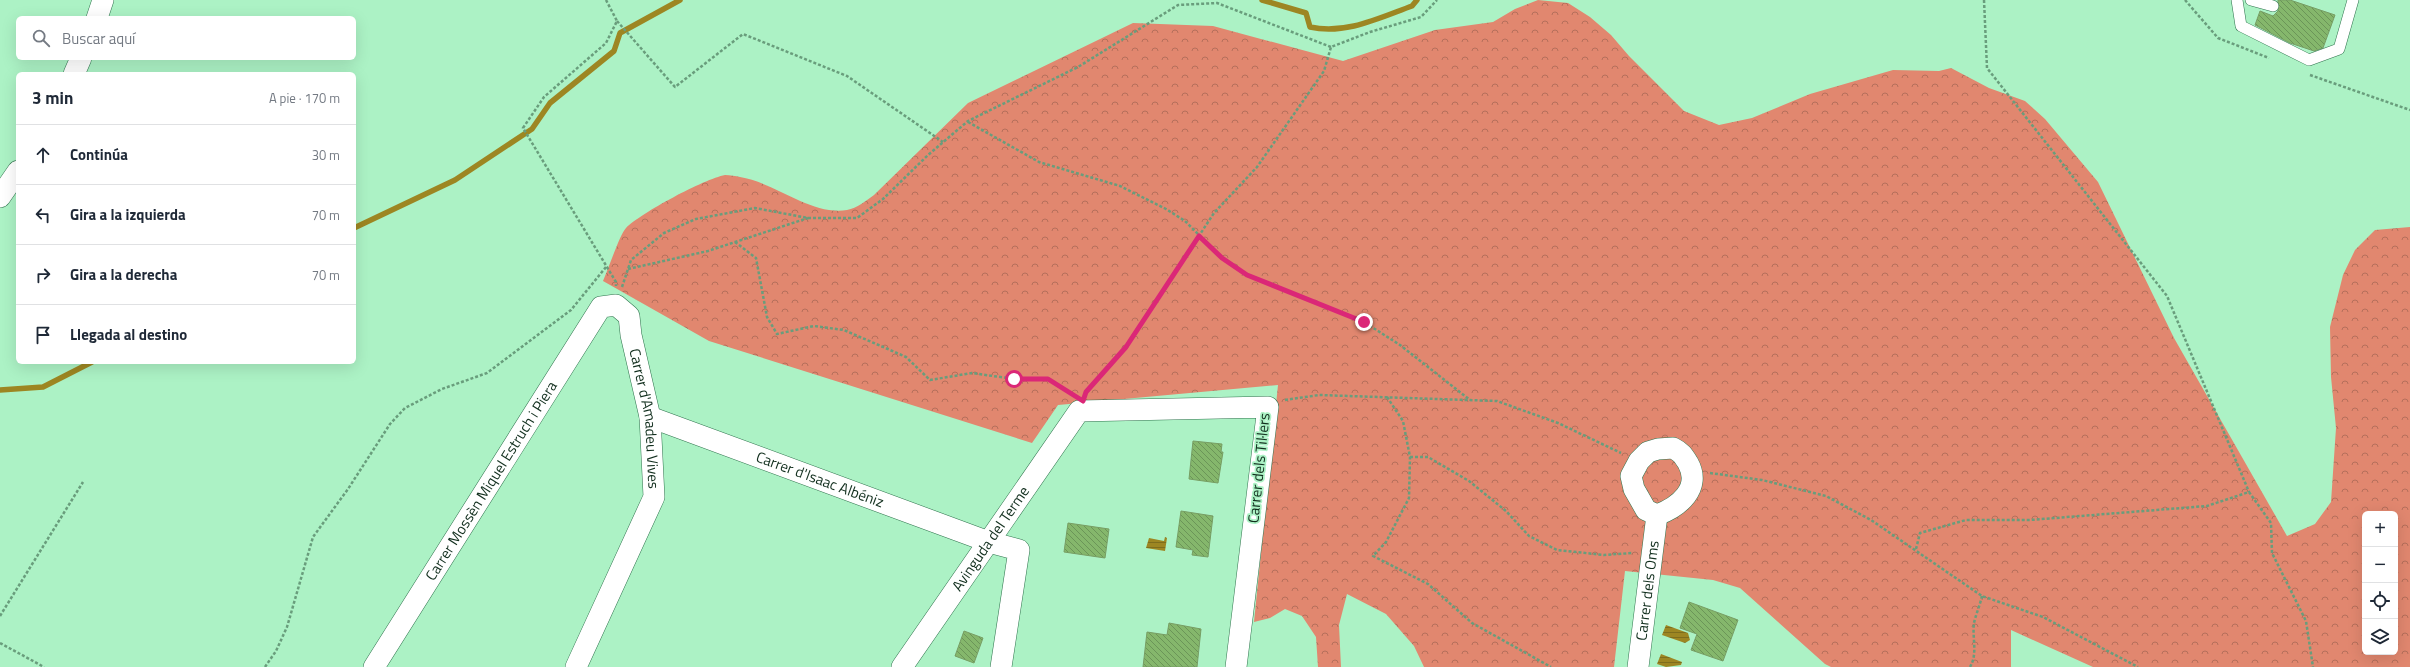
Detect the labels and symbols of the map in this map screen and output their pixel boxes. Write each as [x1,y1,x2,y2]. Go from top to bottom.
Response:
route end [1355,313,1373,331]
street label: Carrer d'Amadeu Vives [623,346,666,489]
route start [1005,370,1023,388]
street label: Carrer Mossèn Miquel Estruch i Piera [419,376,563,585]
street label: Carrer dels Til·lers [1241,412,1276,524]
street label: Carrer d'Isaac Albéniz [753,445,887,513]
street label: Avinguda del Terme [946,481,1035,596]
street label: Carrer dels Oms [1629,539,1665,642]

